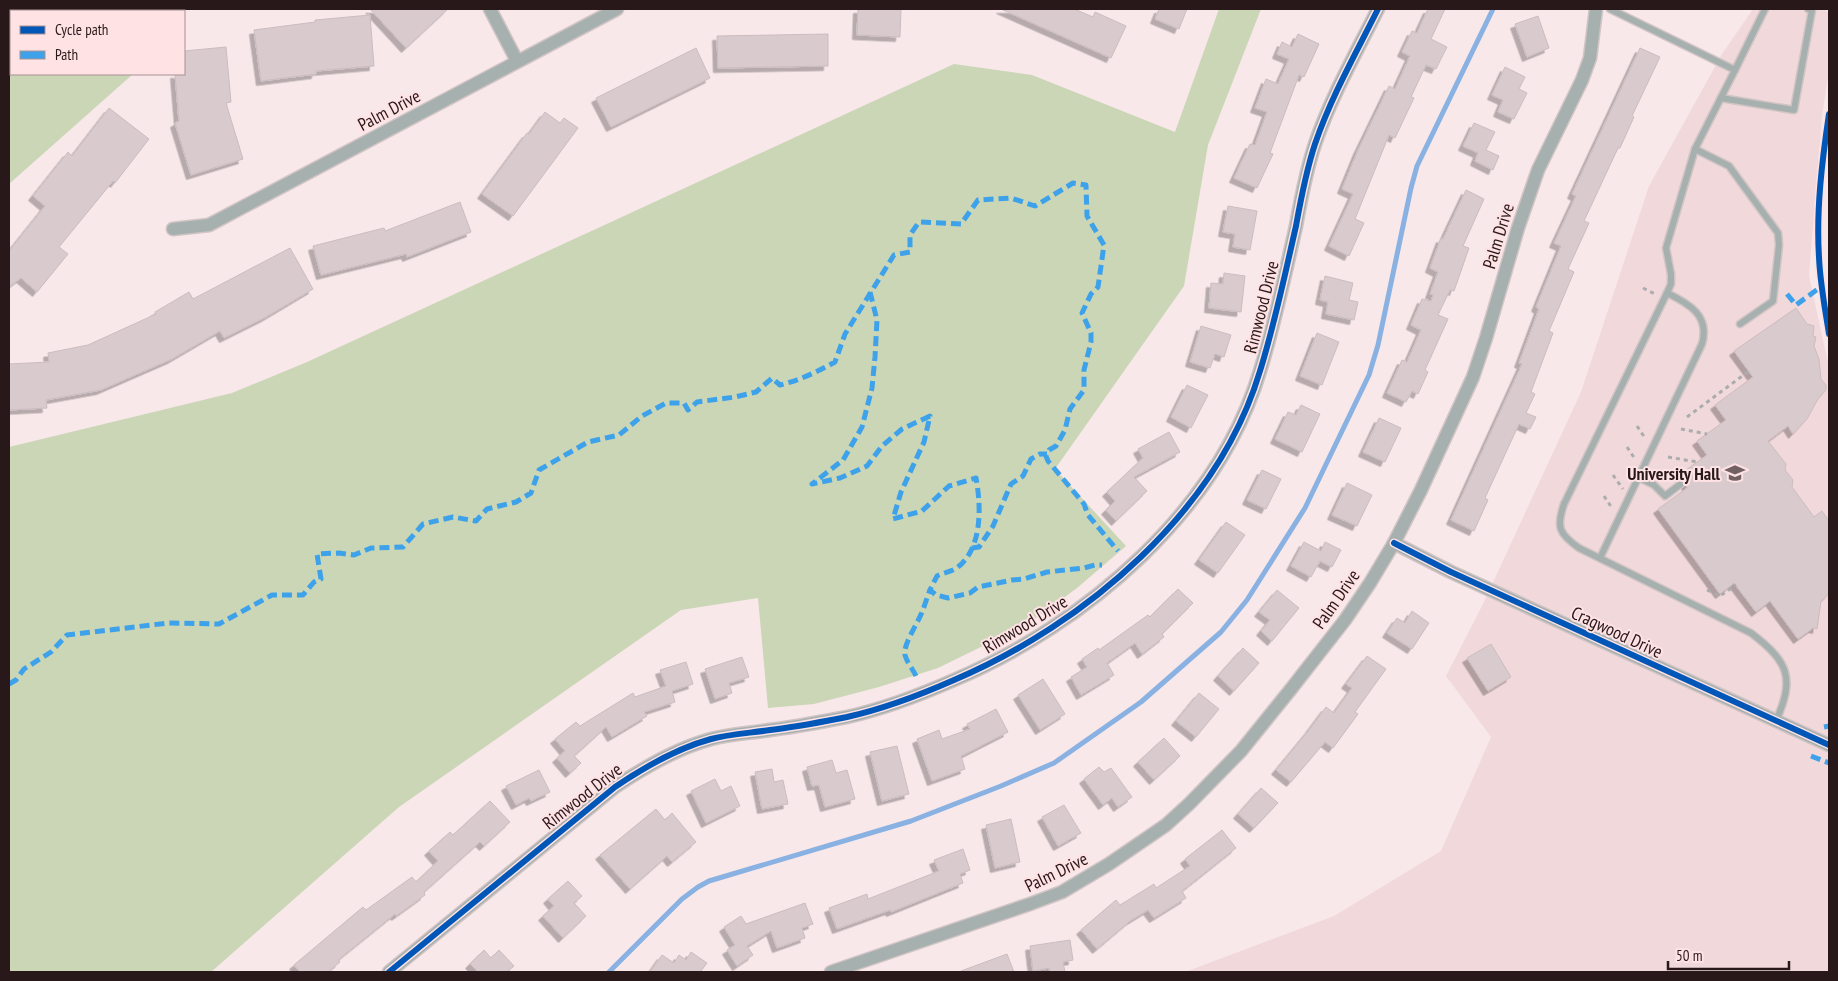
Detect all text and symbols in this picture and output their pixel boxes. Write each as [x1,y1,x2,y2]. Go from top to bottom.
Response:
legend [10,10,185,75]
text: Cycle path [55,20,108,39]
text: Path [55,45,78,64]
street label: Palm Drive [354,84,424,136]
street label: Palm Drive [1477,200,1519,272]
street label: Rimwood Drive [1238,258,1284,356]
place label: University Hall [1627,462,1721,485]
school or university icon: University Hall [1724,462,1746,484]
street label: Palm Drive [1307,565,1365,633]
street label: Rimwood Drive [979,590,1071,658]
street label: Cragwood Drive [1568,601,1666,663]
street label: Rimwood Drive [538,758,626,834]
street label: Palm Drive [1021,847,1091,897]
scale bar [1668,938,1789,970]
text: 50 m [1676,946,1702,965]

